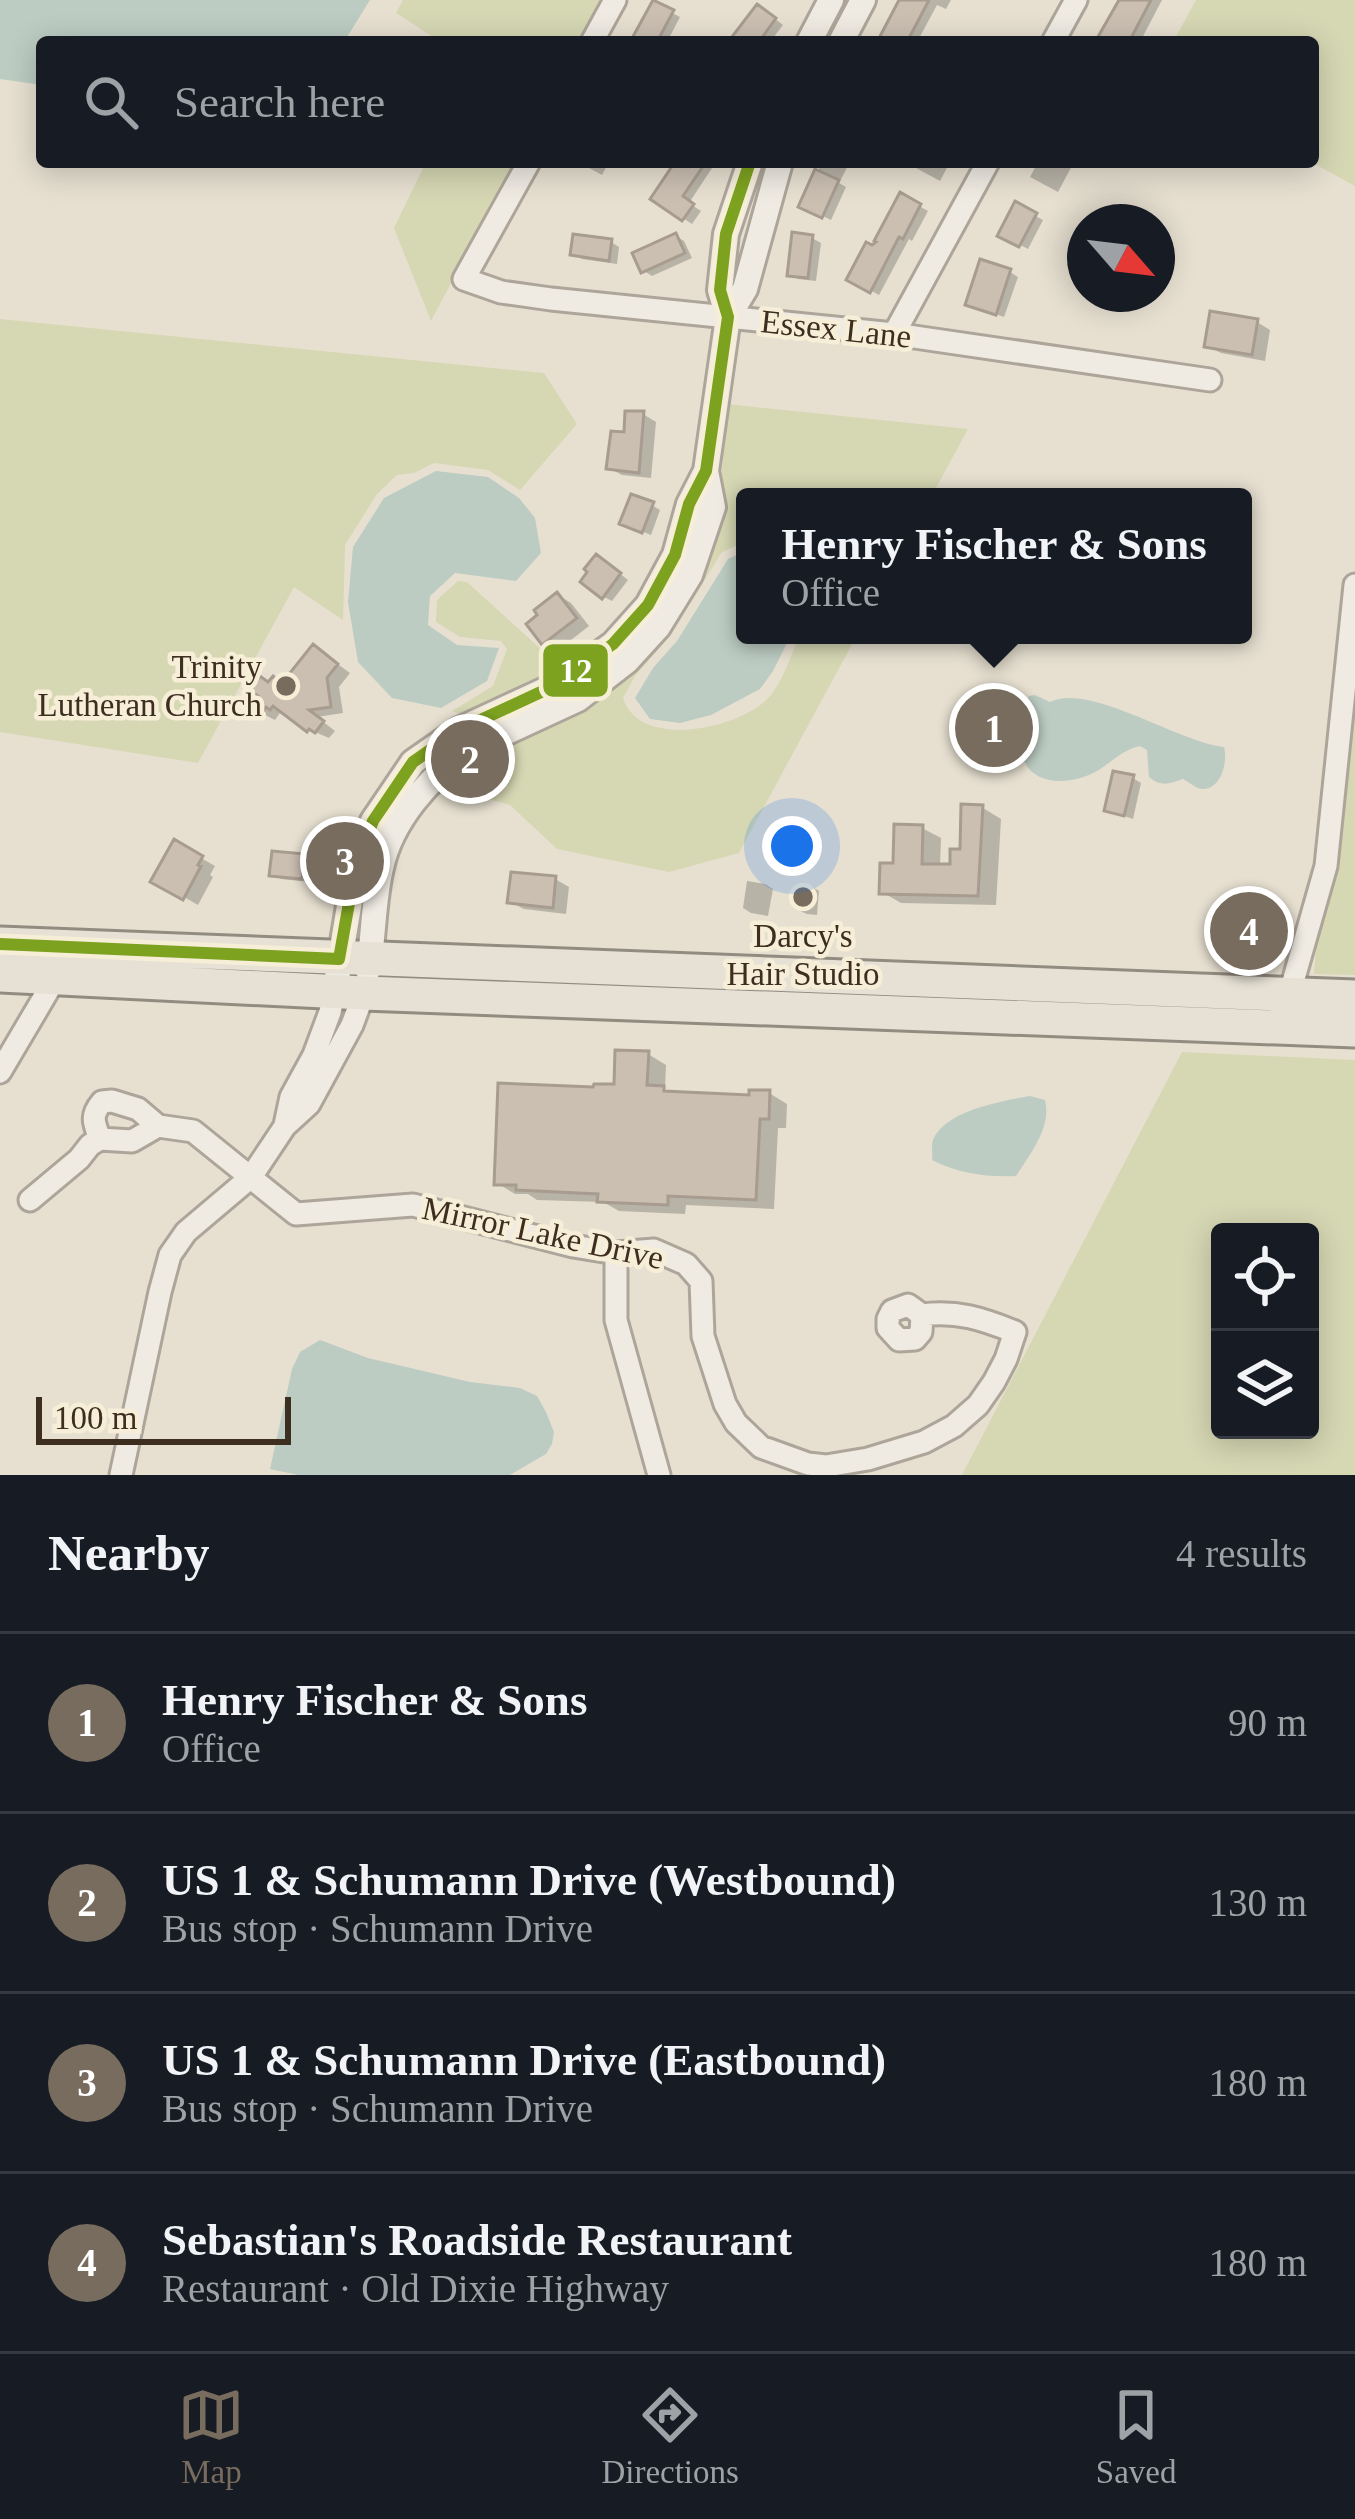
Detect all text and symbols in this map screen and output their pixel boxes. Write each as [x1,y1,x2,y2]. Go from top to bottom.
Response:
search box [36,36,1319,168]
icon: search [78,69,144,135]
text: Search here [174,77,385,127]
north arrow [1067,204,1175,312]
street label: Essex Lane [759,303,913,355]
popup [736,488,1252,644]
text: Henry Fischer & Sons [781,519,1207,569]
text: Office [781,571,880,614]
line badge: 12 [541,642,610,699]
place label: Trinity Lutheran Church [37,649,262,723]
text: 12 [560,653,593,689]
marker: Trinity Lutheran Church [273,673,299,699]
pin: 1 [955,683,1033,773]
pin: 2 [431,714,509,804]
pin: 3 [306,816,384,906]
your location [762,816,822,876]
marker: Darcy's Hair Studio [790,884,816,910]
pin: 4 [1210,886,1288,976]
place label: Darcy's Hair Studio [726,918,880,992]
street label: Mirror Lake Drive [419,1190,667,1276]
map controls [1211,1223,1319,1439]
button: locate [1211,1223,1319,1331]
button: layers [1211,1331,1319,1439]
scale bar [36,1391,291,1444]
text: 100 m [54,1400,137,1436]
text: Nearby [48,1525,209,1581]
text: 4 results [1176,1532,1307,1575]
text: Henry Fischer & Sons [162,1675,587,1725]
text: 1 [77,1701,97,1744]
text: 90 m [1228,1701,1307,1744]
text: Office [162,1727,261,1770]
text: US 1 & Schumann Drive (Westbound) [162,1855,896,1905]
text: 2 [77,1881,97,1924]
text: 130 m [1208,1881,1307,1924]
text: Bus stop · Schumann Drive [162,1907,593,1950]
text: US 1 & Schumann Drive (Eastbound) [162,2035,886,2085]
text: 3 [77,2061,97,2104]
text: 180 m [1208,2061,1307,2104]
text: Bus stop · Schumann Drive [162,2087,593,2130]
text: Sebastian's Roadside Restaurant [162,2215,792,2265]
text: 4 [77,2241,97,2284]
text: 180 m [1208,2241,1307,2284]
text: Restaurant · Old Dixie Highway [162,2267,669,2310]
tab: Map [178,2382,244,2491]
tab: Directions [601,2382,739,2491]
tab: Saved [1096,2382,1177,2491]

